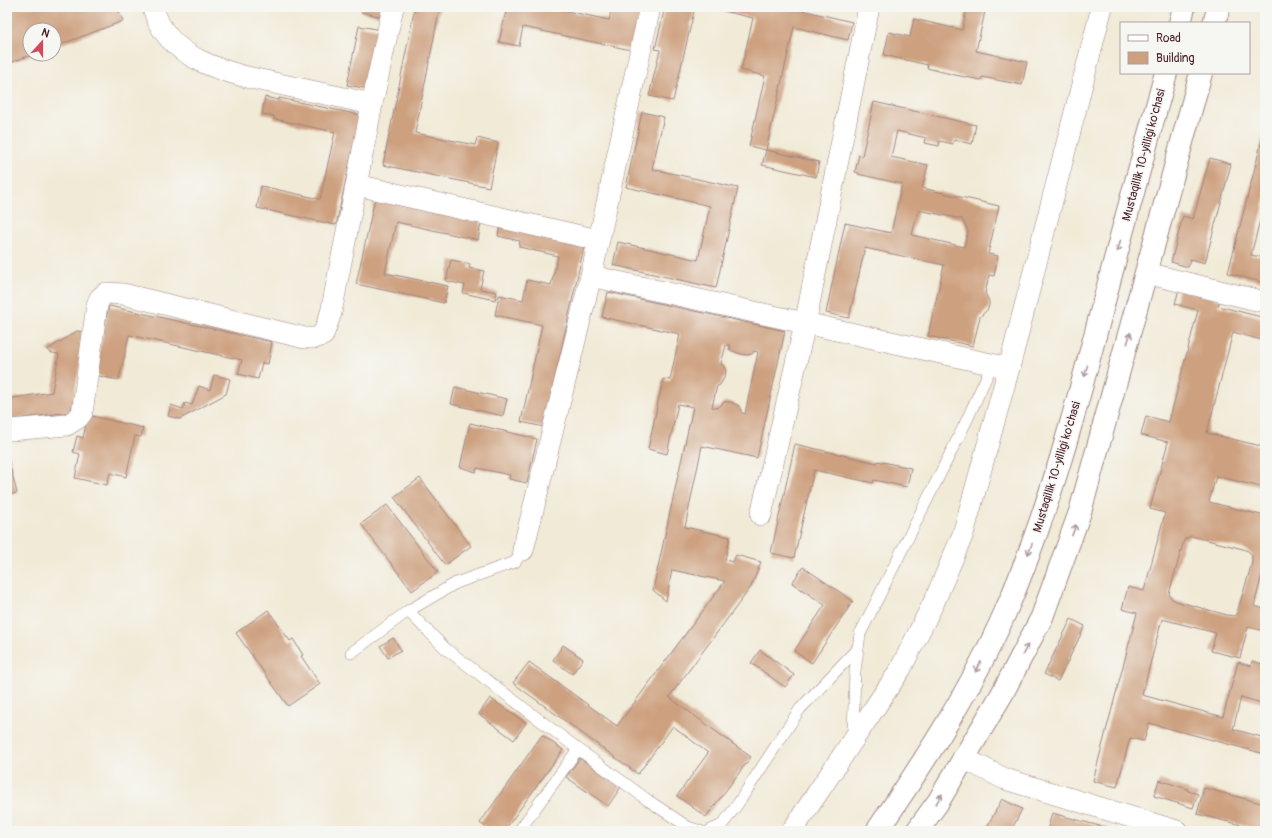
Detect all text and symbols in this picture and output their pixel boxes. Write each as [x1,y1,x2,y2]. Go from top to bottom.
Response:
north arrow [22,22,62,62]
legend [1120,22,1250,74]
text: N [40,26,52,41]
text: Road [1156,31,1181,46]
text: Building [1156,51,1195,66]
street label: Mustaqillik 10-yilligi ko'chasi [1119,87,1169,223]
one-way arrow [1114,239,1122,252]
one-way arrow [1125,331,1133,344]
one-way arrow [1082,365,1089,378]
street label: Mustaqillik 10-yilligi ko'chasi [1030,400,1084,534]
one-way arrow [1070,524,1078,536]
one-way arrow [1026,542,1034,554]
one-way arrow [1022,645,1029,657]
one-way arrow [973,661,981,673]
one-way arrow [935,794,943,805]

